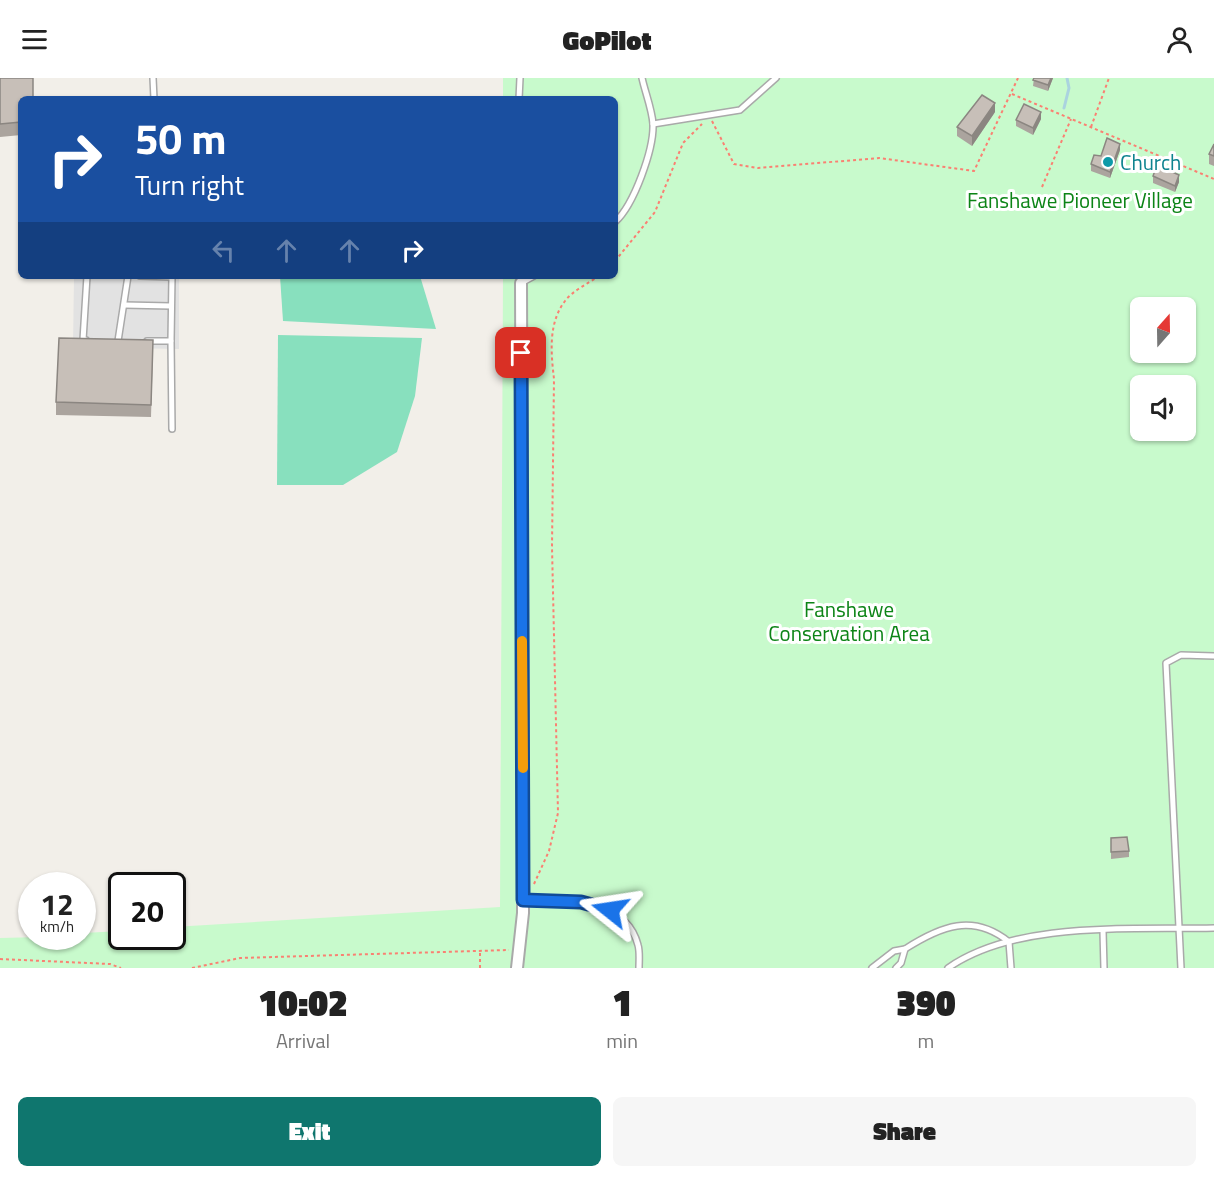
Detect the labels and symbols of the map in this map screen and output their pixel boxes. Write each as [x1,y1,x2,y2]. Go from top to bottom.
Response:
place label: Church [1120,146,1181,178]
marker: Church [1101,155,1115,169]
park label: Fanshawe Pioneer Village [967,184,1193,216]
north arrow [1130,297,1196,363]
pin [495,327,546,378]
park label: Fanshawe Conservation Area [768,593,930,649]
speed limit sign: 20 [108,872,186,950]
position arrow [578,878,642,942]

